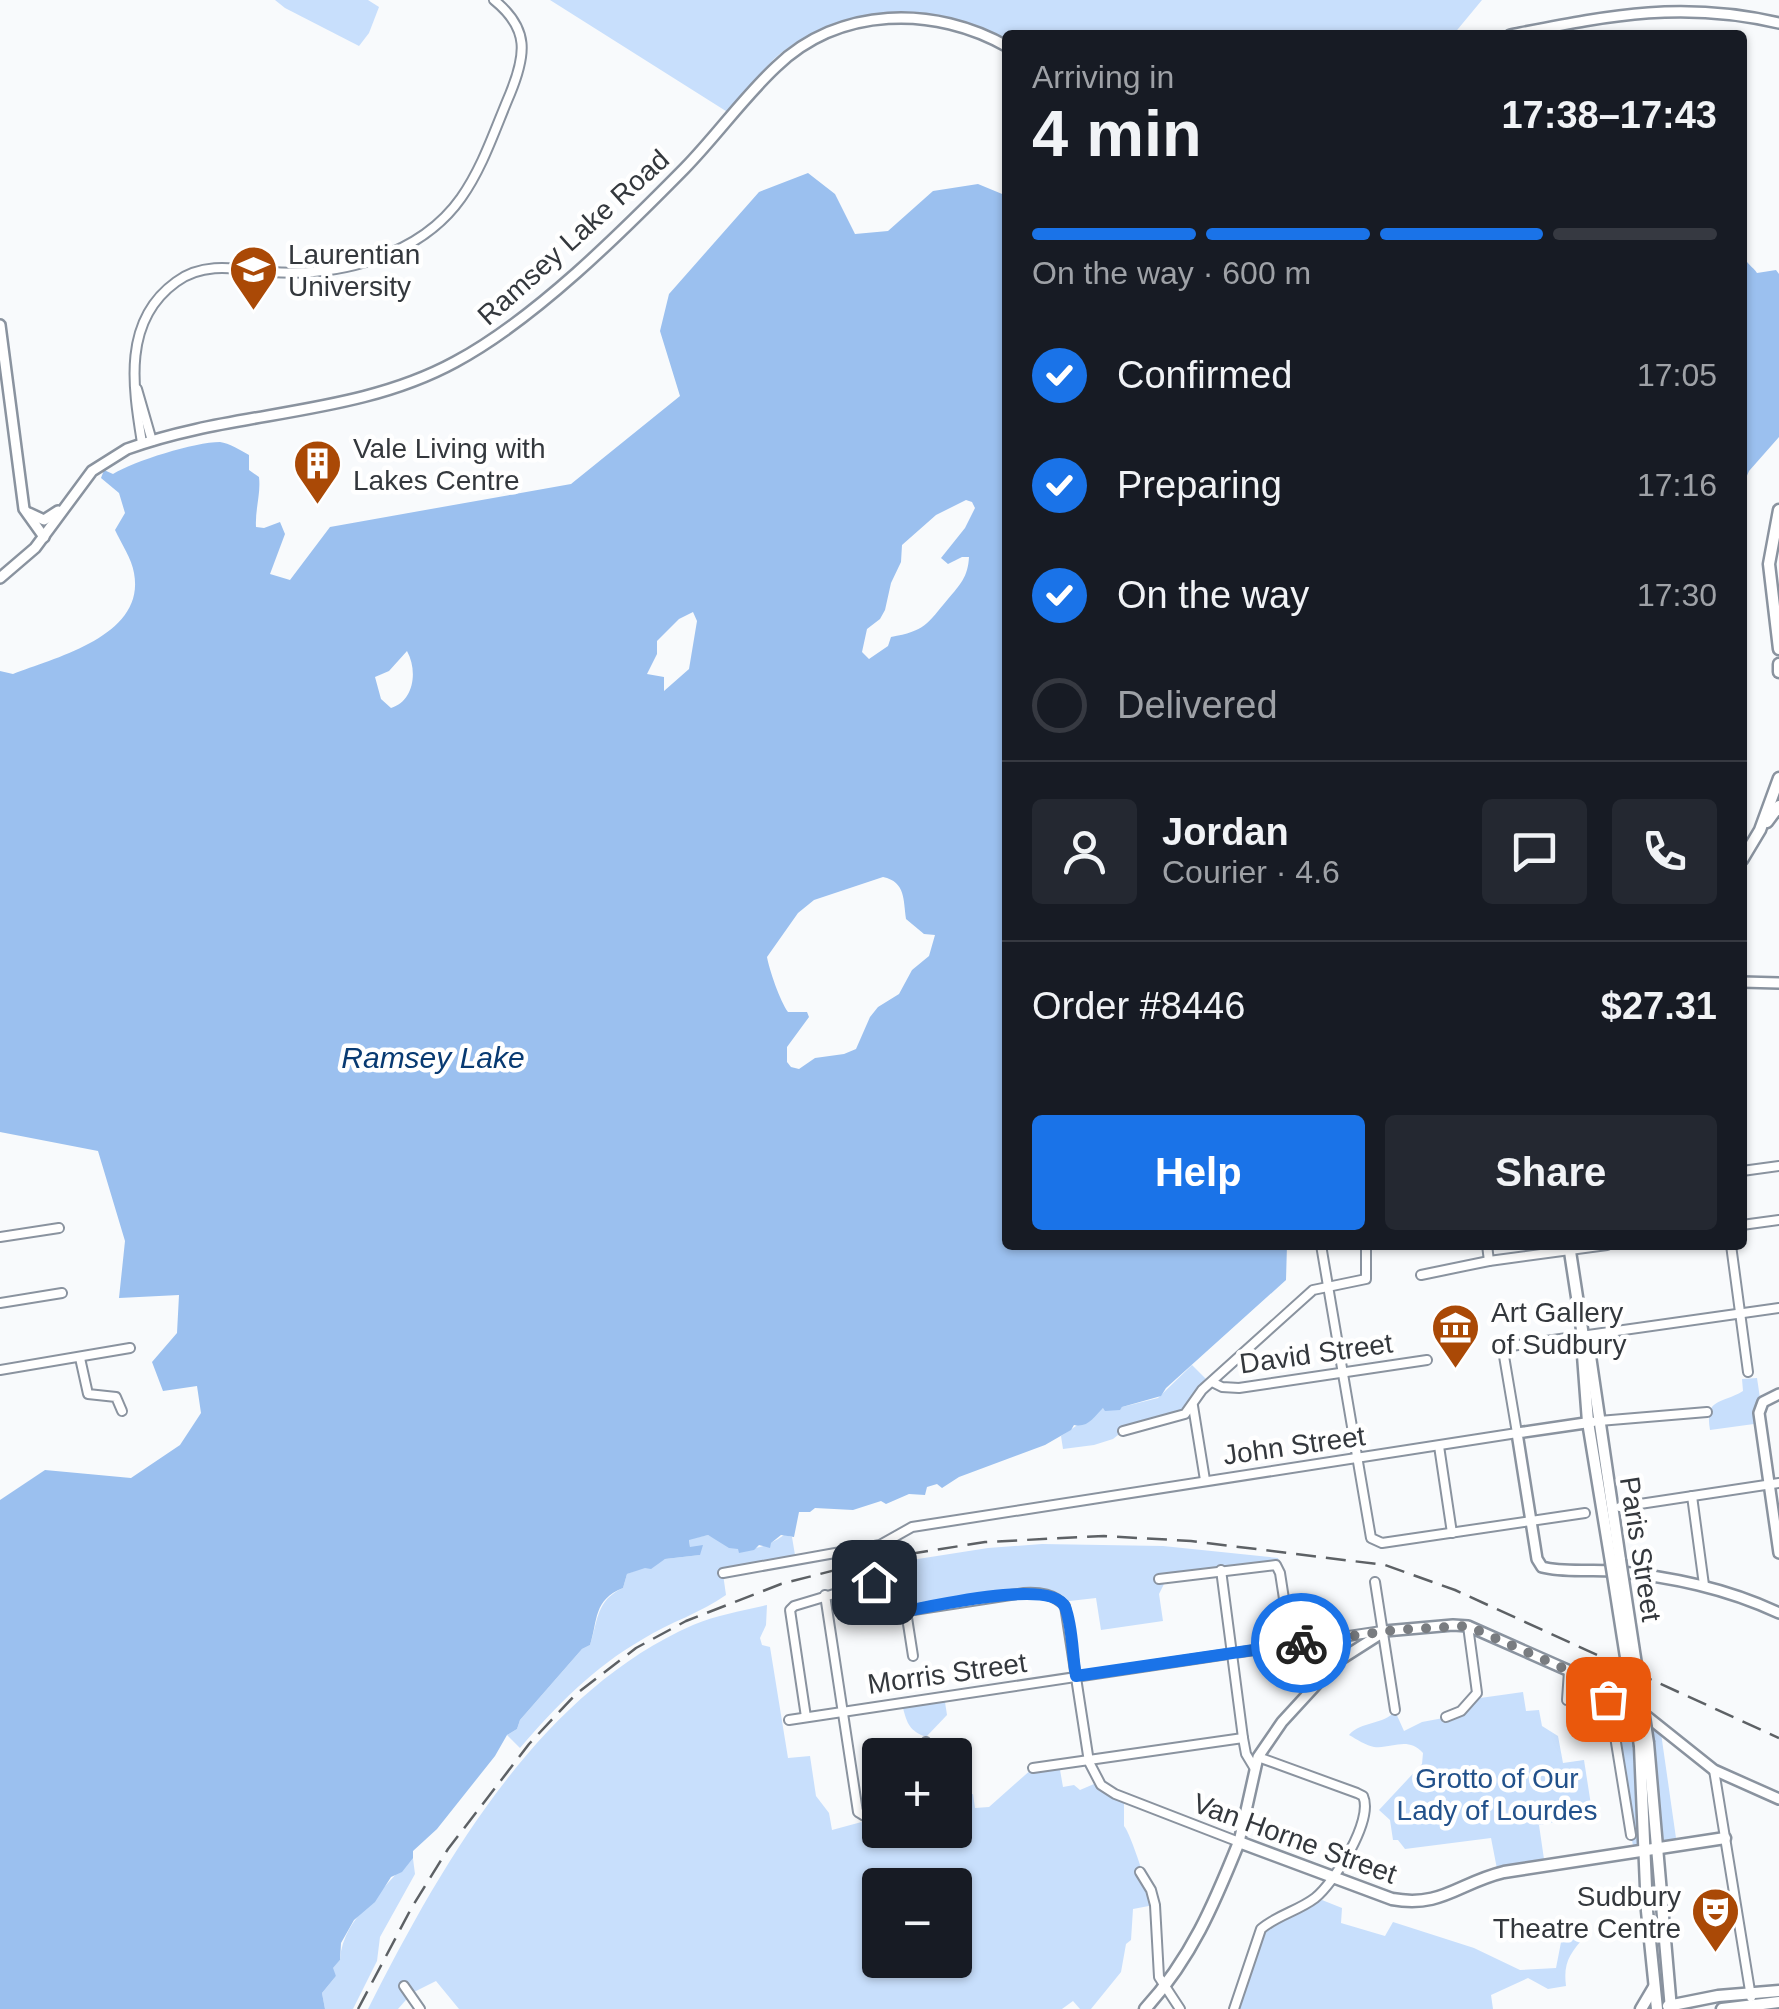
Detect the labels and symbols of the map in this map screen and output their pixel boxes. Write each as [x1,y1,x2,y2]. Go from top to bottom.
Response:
street label: Ramsey Lake Road [472,144,675,331]
place label: Laurentian University [288,239,420,302]
school or university icon: Laurentian University [227,244,279,312]
place label: Vale Living with Lakes Centre [353,433,545,496]
building icon: Vale Living with Lakes Centre [292,438,344,506]
water label: Ramsey Lake [341,1041,525,1074]
place label: Art Gallery of Sudbury [1491,1297,1626,1360]
museum icon: Art Gallery of Sudbury [1430,1302,1482,1370]
street label: David Street [1238,1327,1395,1380]
street label: John Street [1221,1420,1367,1471]
street label: Paris Street [1614,1474,1667,1624]
pin [832,1540,917,1625]
courier [1251,1593,1351,1693]
street label: Morris Street [866,1647,1029,1700]
pin [1566,1657,1651,1742]
park label: Grotto of Our Lady of Lourdes [1397,1763,1597,1826]
street label: Van Horne Street [1189,1787,1401,1890]
place label: Sudbury Theatre Centre [1493,1881,1681,1944]
theatre icon: Sudbury Theatre Centre [1690,1886,1742,1954]

